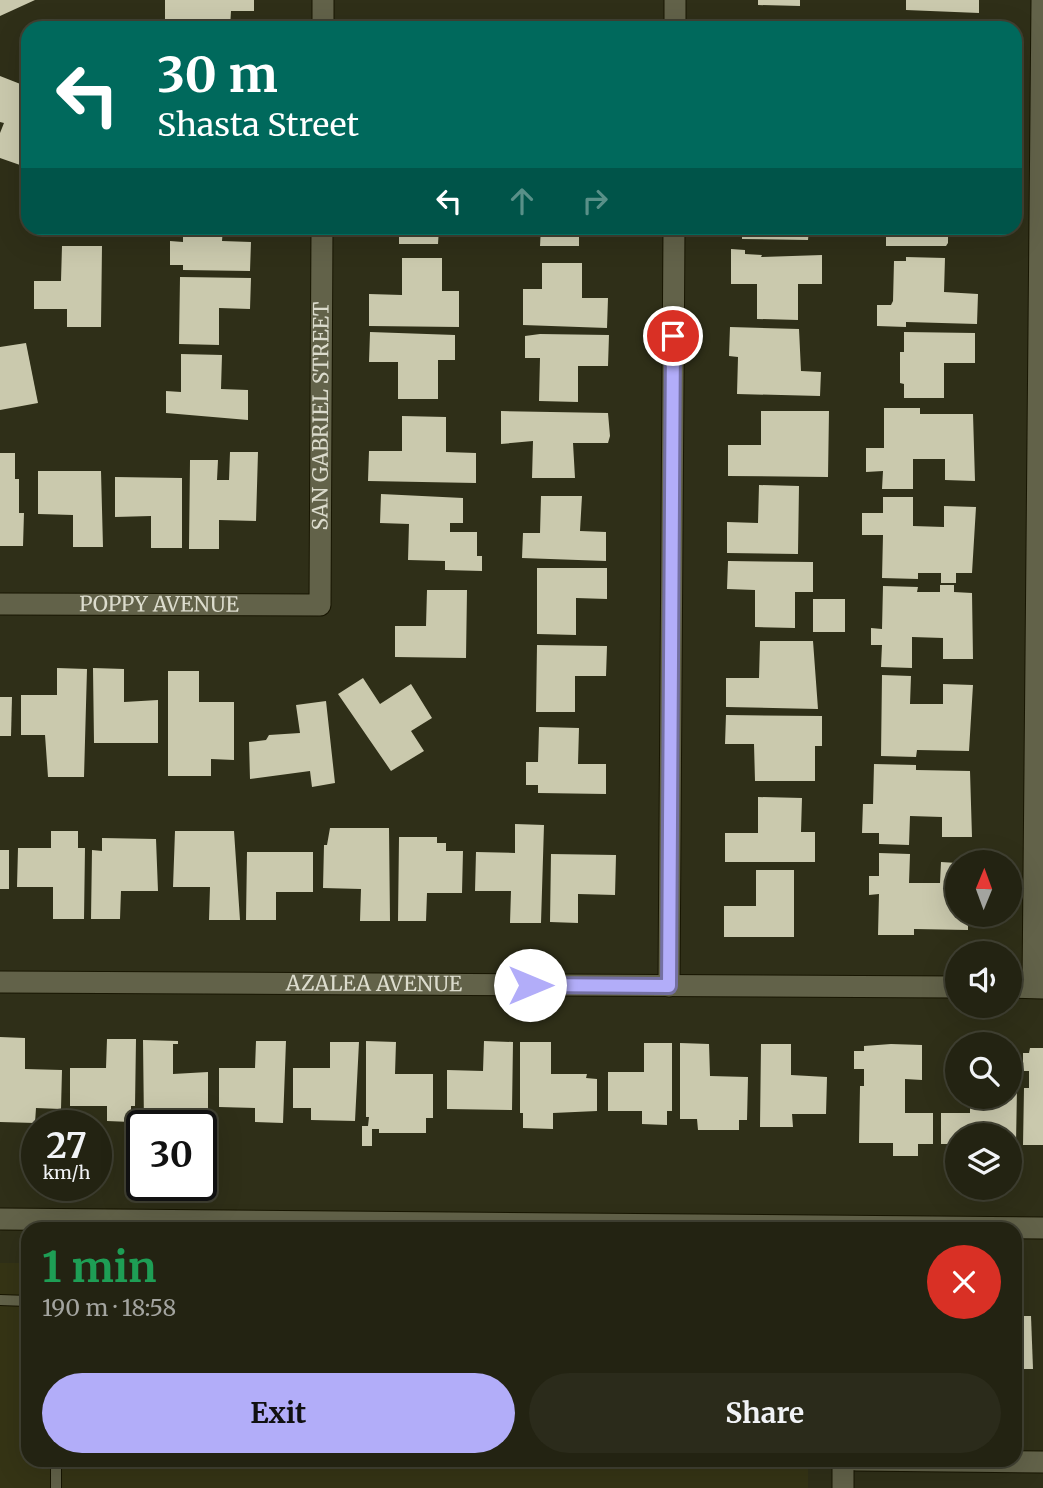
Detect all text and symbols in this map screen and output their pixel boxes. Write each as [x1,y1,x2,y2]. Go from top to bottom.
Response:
text: 30 m [157,44,278,105]
icon: left [42,49,133,140]
text: Shasta Street [157,105,359,145]
icon: left [430,182,468,220]
icon: ahead [503,182,541,220]
icon: right [576,182,614,220]
street label: SAN GABRIEL STREET [306,301,335,530]
pin [643,306,703,366]
icon: arrive [654,317,692,355]
street label: POPPY AVENUE [79,590,240,618]
north arrow [945,850,1022,928]
map controls [945,850,1022,1200]
button: sound [945,941,1022,1018]
position arrow [493,948,567,1022]
street label: AZALEA AVENUE [285,969,463,997]
button: search [945,1032,1022,1109]
speed limit sign: 30 [126,1110,217,1201]
button: layers [945,1123,1022,1200]
text: 27 [46,1124,87,1168]
text: km/h [43,1161,90,1184]
text: 1 min [42,1241,156,1293]
button: close [927,1245,1001,1319]
text: 190 m · 18:58 [42,1293,176,1322]
button: Exit [42,1373,515,1453]
button: Share [529,1373,1001,1453]

